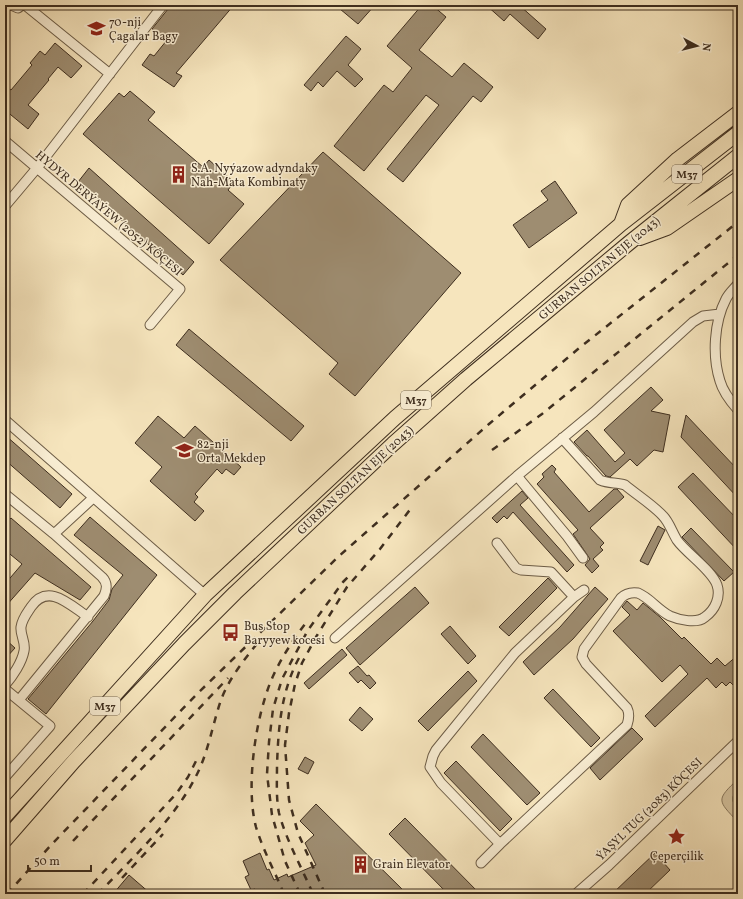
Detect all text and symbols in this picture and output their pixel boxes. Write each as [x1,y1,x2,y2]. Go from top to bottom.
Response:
place label: 70-nji Çagalar Bagy [109,15,178,45]
school or university icon: 70-nji Çagalar Bagy [86,19,106,39]
north arrow [677,26,717,66]
text: N [698,42,713,52]
street label: HYDYR DERÝAÝEW (2052) KÖÇESI [32,147,186,280]
place label: S.A. Nyýazow adyndaky Nah-Mata Kombinaty [191,161,318,191]
building icon: S.A. Nyýazow adyndaky Nah-Mata Kombinaty [168,165,188,185]
road number: M37 [672,165,702,183]
street label: GURBAN SOLTAN EJE (2043) [536,213,664,324]
road number: M37 [401,391,431,409]
street label: GURBAN SOLTAN EJE (2043) [294,422,418,539]
place label: 82-nji Orta Mekdep [197,437,266,467]
school or university icon: 82-nji Orta Mekdep [174,441,194,461]
place label: Bus Stop Baryyew kocesi [244,619,325,649]
bus stop icon: Bus Stop Baryyew kocesi [221,623,241,643]
road number: M37 [90,697,120,715]
street label: ÝAŞYL TUG (2083) KÖÇESI [592,754,706,865]
place icon: Çeperçilik [667,827,687,847]
scale bar [28,847,91,873]
place label: Çeperçilik [650,849,704,865]
text: 50 m [34,854,60,870]
building icon: Grain Elevator [350,854,370,874]
place label: Grain Elevator [373,857,450,873]

